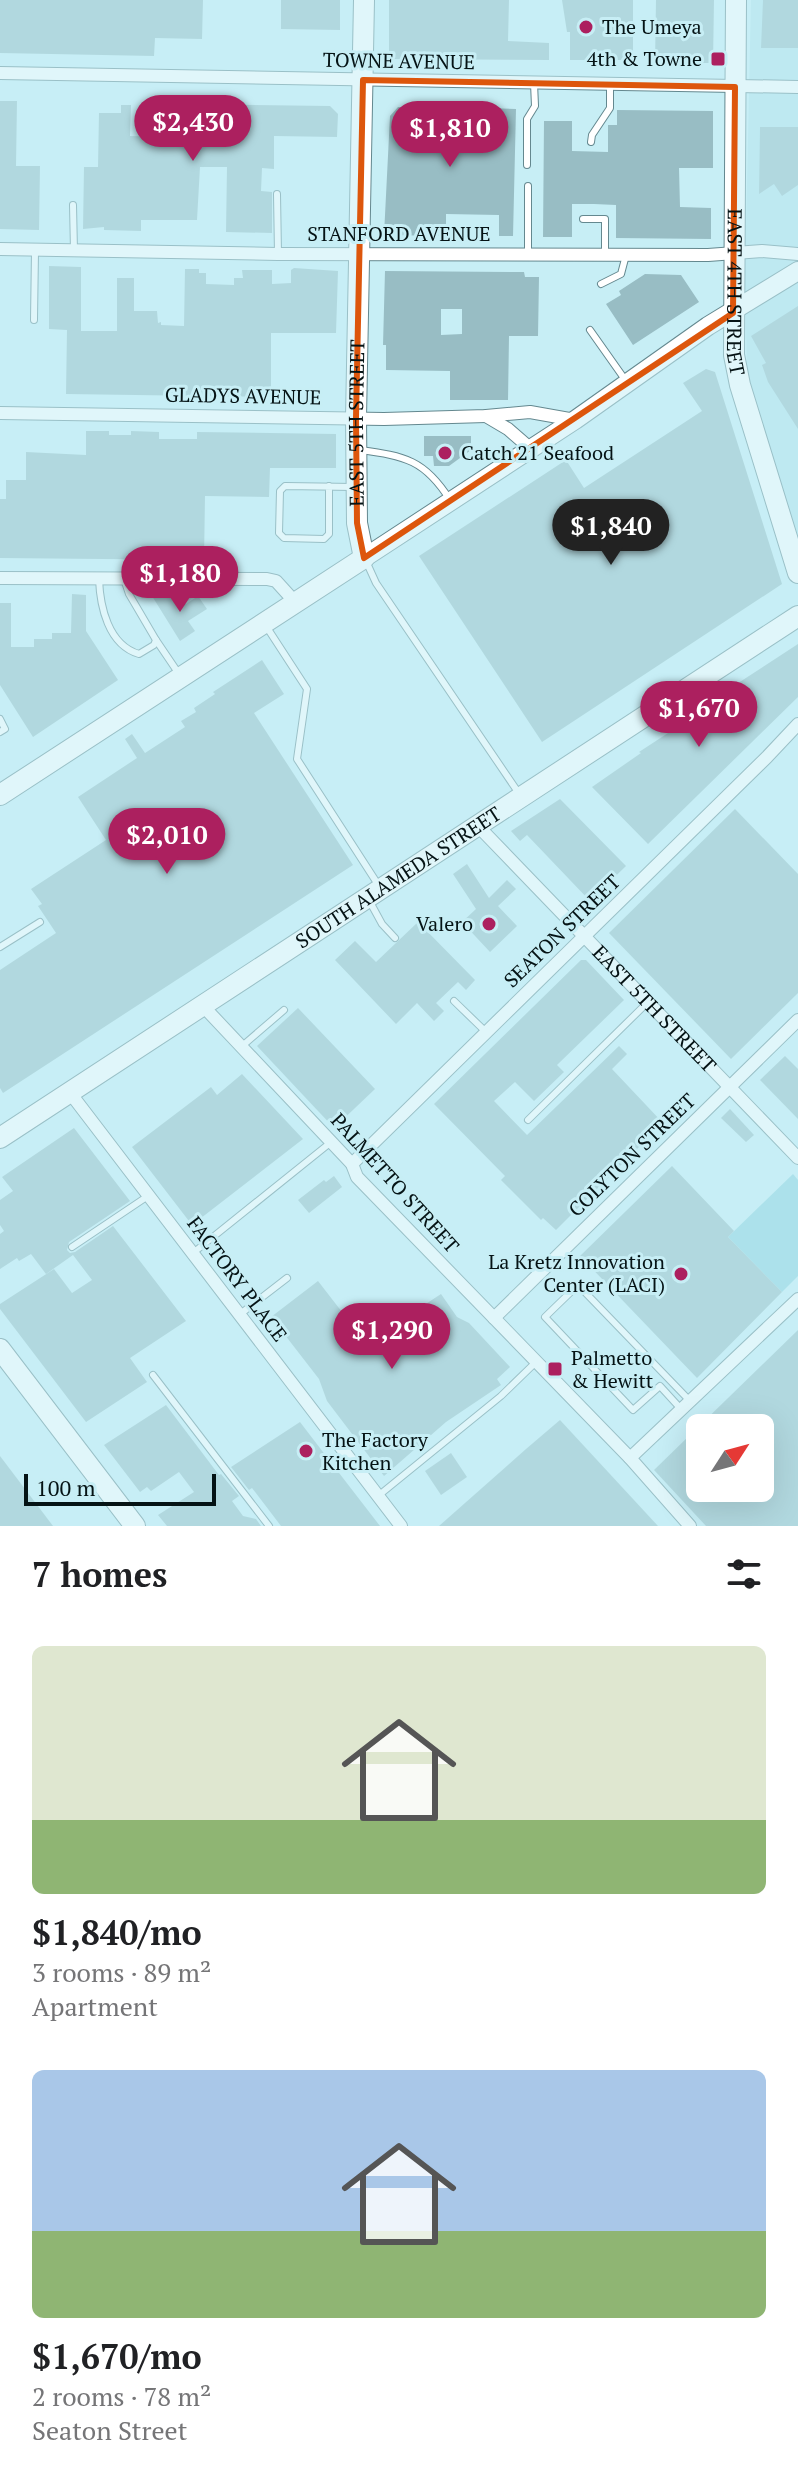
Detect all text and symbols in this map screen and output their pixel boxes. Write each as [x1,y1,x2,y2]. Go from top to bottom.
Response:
place label: The Umeya [602,13,702,40]
marker: The Umeya [577,18,595,36]
place label: 4th & Towne [587,45,702,72]
street label: TOWNE AVENUE [323,46,475,75]
marker: 4th & Towne [709,50,727,68]
pin: $2,430 [128,95,258,163]
pin: $1,810 [385,101,515,169]
text: $2,430 [152,104,234,138]
text: $1,810 [409,110,491,144]
street label: EAST 4TH STREET [721,208,752,378]
street label: STANFORD AVENUE [307,220,491,247]
street label: EAST 5TH STREET [342,339,371,507]
street label: GLADYS AVENUE [165,381,321,410]
place label: Catch 21 Seafood [461,439,614,466]
marker: Catch 21 Seafood [436,444,454,462]
pin: $1,840 [546,499,676,567]
text: $1,840 [570,508,652,542]
pin: $1,180 [115,546,245,614]
text: $1,180 [139,555,221,589]
pin: $1,670 [634,681,764,749]
text: $1,670 [658,690,740,724]
street label: SOUTH ALAMEDA STREET [290,800,506,954]
pin: $2,010 [102,808,232,876]
text: $2,010 [126,817,208,851]
street label: SEATON STREET [498,868,626,993]
place label: Valero [416,910,473,937]
marker: Valero [480,915,498,933]
street label: EAST 5TH STREET [587,939,722,1078]
street label: COLYTON STREET [562,1087,701,1222]
street label: PALMETTO STREET [325,1107,465,1258]
street label: FACTORY PLACE [181,1211,293,1347]
place label: La Kretz Innovation Center (LACI) [488,1248,665,1298]
marker: La Kretz Innovation Center (LACI) [672,1265,690,1283]
pin: $1,290 [327,1303,457,1371]
text: $1,290 [351,1312,433,1346]
place label: Palmetto & Hewitt [571,1344,654,1394]
marker: Palmetto & Hewitt [546,1360,564,1378]
north arrow [686,1414,774,1502]
map controls [686,1414,774,1502]
place label: The Factory Kitchen [322,1426,429,1476]
marker: The Factory Kitchen [297,1442,315,1460]
scale bar [24,1470,216,1506]
text: 100 m [36,1473,96,1502]
text: 7 homes [32,1552,167,1597]
icon: filters [722,1552,766,1596]
icon: home [327,1698,471,1842]
text: $1,840/mo [32,1910,202,1955]
text: 3 rooms · 89 m² [32,1955,211,1989]
text: Apartment [32,1989,158,2023]
icon: home [327,2122,471,2266]
text: $1,670/mo [32,2334,202,2379]
text: 2 rooms · 78 m² [32,2379,211,2413]
text: Seaton Street [32,2413,187,2447]

